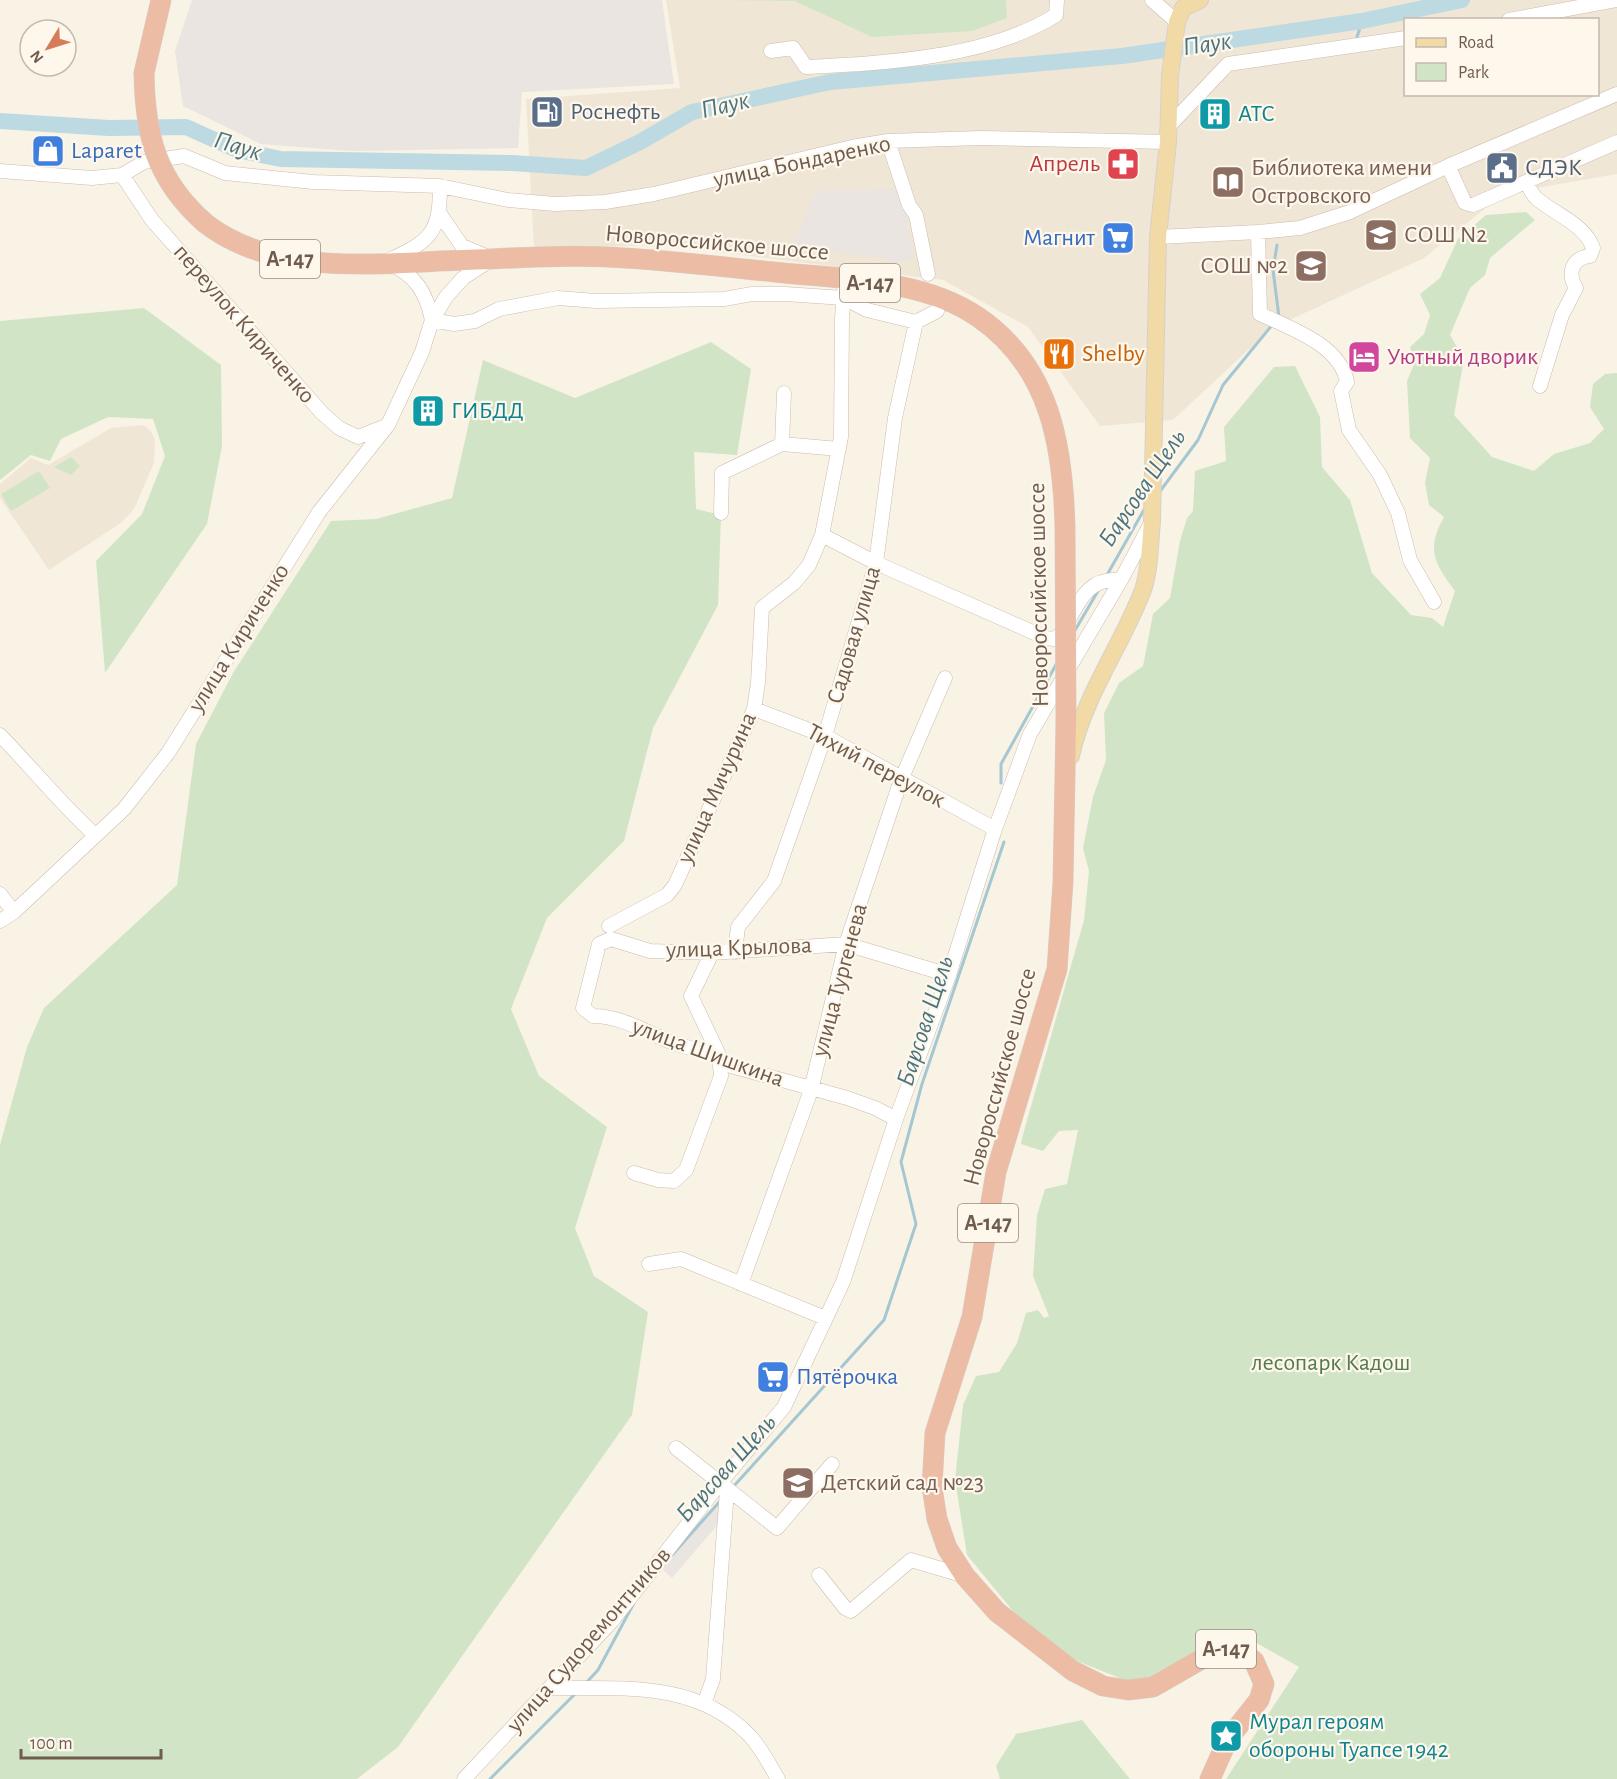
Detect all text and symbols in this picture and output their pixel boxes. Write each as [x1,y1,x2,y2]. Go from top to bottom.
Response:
north arrow [18,18,78,78]
legend [1404,18,1599,96]
water label: Паук [1181,28,1233,60]
text: Road [1458,34,1494,52]
text: N [27,47,47,66]
text: Park [1458,64,1490,82]
water label: Паук [698,87,752,123]
fuel station icon: Роснефть [529,94,565,130]
building icon: АТС [1197,96,1233,132]
place label: Роснефть [570,100,660,124]
place label: АТС [1238,102,1275,126]
water label: Паук [211,126,265,166]
street label: улица Бондаренко [710,132,893,193]
shop icon: Laparet [30,133,66,169]
place label: Laparet [71,139,142,163]
pharmacy icon: Апрель [1105,146,1141,182]
public building icon: СДЭК [1484,150,1520,186]
place label: Апрель [1029,152,1100,176]
place label: Библиотека имени Островского [1251,156,1432,208]
place label: СДЭК [1525,156,1582,180]
library icon: Библиотека имени Островского [1210,164,1246,200]
school or university icon: СОШ N2 [1363,217,1399,253]
supermarket icon: Магнит [1100,220,1136,256]
street label: Новороссийское шоссе [604,221,830,265]
place label: СОШ N2 [1404,223,1487,247]
place label: Магнит [1023,226,1095,250]
street label: переулок Кириченко [169,240,319,408]
road number: А-147 [260,240,320,278]
school or university icon: СОШ №2 [1293,248,1329,284]
place label: СОШ №2 [1200,254,1288,278]
road number: А-147 [840,264,900,302]
restaurant icon: Shelby [1041,336,1077,372]
hotel icon: Уютный дворик [1346,339,1382,375]
place label: Shelby [1082,342,1145,366]
place label: Уютный дворик [1387,345,1538,369]
building icon: ГИБДД [410,393,446,429]
place label: ГИБДД [451,399,524,423]
water label: Барсова Щель [1093,425,1191,551]
street label: Новороссийское шоссе [1025,483,1053,707]
street label: улица Кириченко [183,560,294,717]
street label: Садовая улица [823,563,885,707]
street label: улица Мичурина [673,709,761,868]
street label: Тихий переулок [803,720,949,812]
street label: улица Тургенева [808,901,872,1060]
street label: улица Крылова [665,933,813,963]
water label: Барсова Щель [892,953,958,1089]
street label: Новороссийское шоссе [959,965,1041,1189]
street label: улица Шишкина [628,1014,787,1092]
road number: А-147 [958,1204,1018,1242]
park label: лесопарк Кадош [1252,1351,1410,1375]
supermarket icon: Пятёрочка [755,1359,791,1395]
place label: Пятёрочка [796,1365,898,1389]
water label: Барсова Щель [671,1409,781,1527]
school or university icon: Детский сад №23 [780,1465,816,1501]
place label: Детский сад №23 [821,1471,984,1495]
street label: улица Судоремонтников [502,1543,676,1738]
road number: А-147 [1196,1630,1256,1668]
place label: Мурал героям обороны Туапсе 1942 [1249,1710,1449,1762]
place icon: Мурал героям обороны Туапсе 1942 [1208,1718,1244,1754]
scale bar [21,1722,160,1760]
text: 100 m [30,1735,73,1753]

